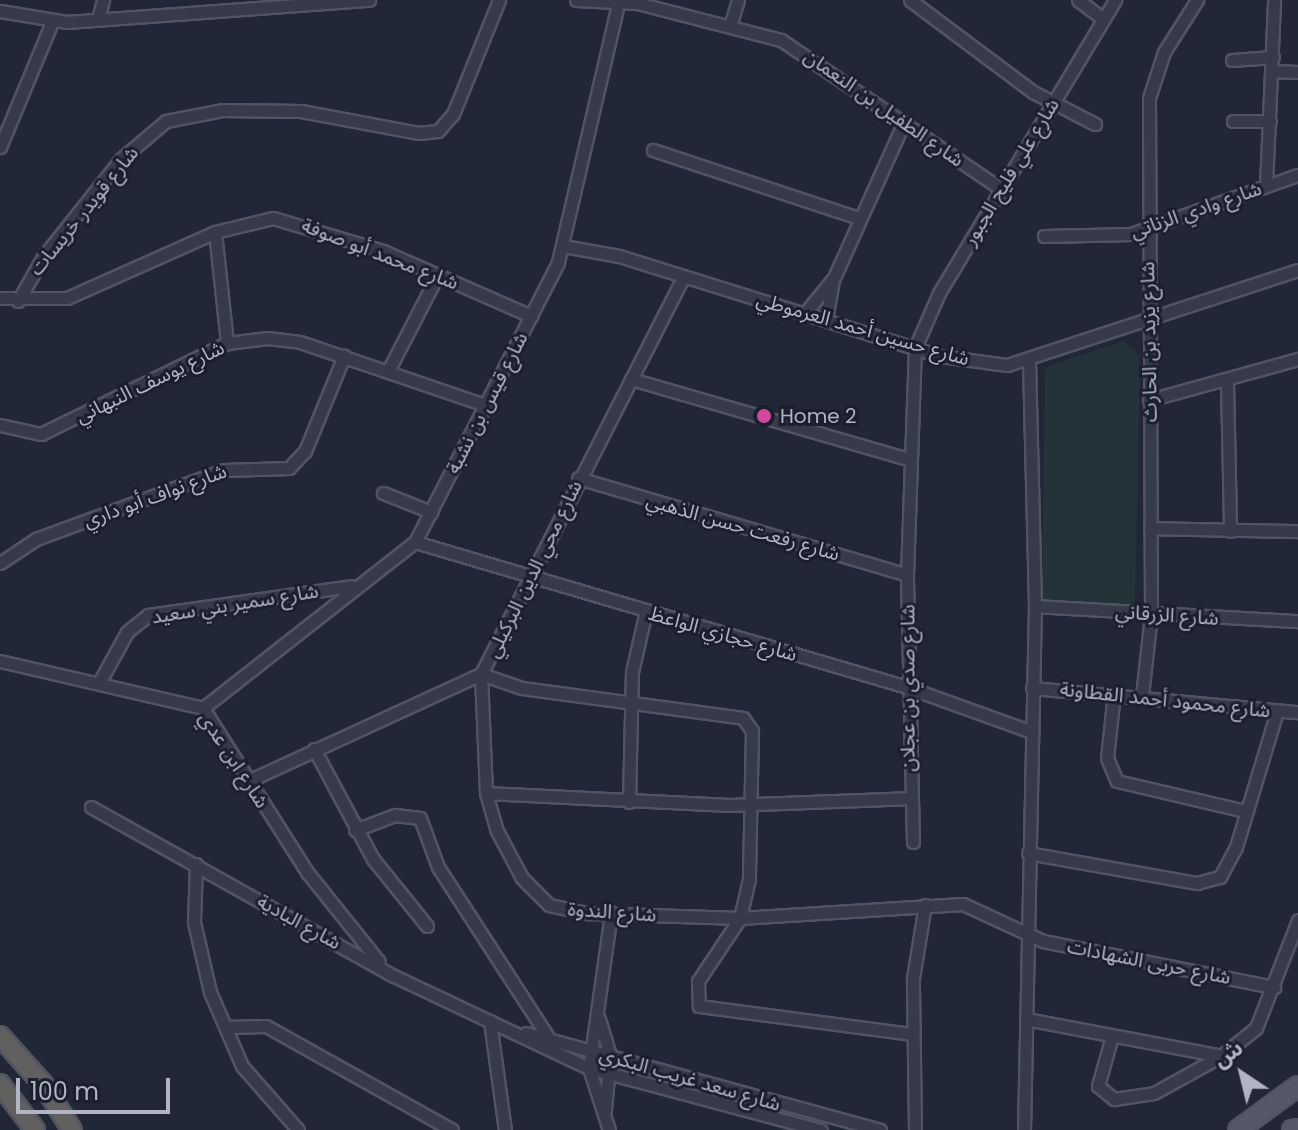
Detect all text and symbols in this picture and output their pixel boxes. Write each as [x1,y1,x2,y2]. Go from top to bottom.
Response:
street label: شارع الطفيل بن النعمان [800,44,968,172]
street label: شارع علي فليح الجبور [958,94,1064,250]
street label: شارع قويدر خريسات [24,141,144,281]
street label: شارع وادي الزناتي [1127,176,1265,244]
street label: شارع محمد أبو صوفة [298,213,462,295]
street label: شارع يزيد بن الحارث [1136,261,1162,423]
street label: شارع حسين أحمد العرموطي [754,287,972,371]
street label: شارع قيس بن نشبة [441,328,533,478]
street label: شارع يوسف النبهاني [72,336,228,428]
place label: Home 2 [780,404,856,428]
marker: Home 2 [755,407,773,425]
street label: شارع نواف أبو داري [80,459,230,533]
street label: شارع محي الدين البركيلي [481,476,587,662]
street label: شارع رفعت حسن الذهبي [644,488,842,566]
street label: شارع سمير بني سعيد [150,579,320,629]
street label: شارع الزرقاني [1114,599,1220,631]
street label: شارع حجازي الواعظ [646,601,800,667]
street label: شارع صدي بن عجلان [896,604,920,772]
street label: شارع محمود أحمد القطاونة [1059,677,1271,723]
street label: شارع ابن عدي [194,707,274,813]
street label: شارع البادية [253,889,345,955]
street label: شارع الندوة [567,897,657,927]
street label: شارع حربى الشهادات [1065,934,1233,990]
text: ش [1207,1033,1249,1075]
north arrow [1202,1034,1282,1114]
street label: شارع سعد غريب البكري [597,1042,783,1116]
scale bar [20,1062,174,1112]
text: 100 m [30,1075,99,1108]

